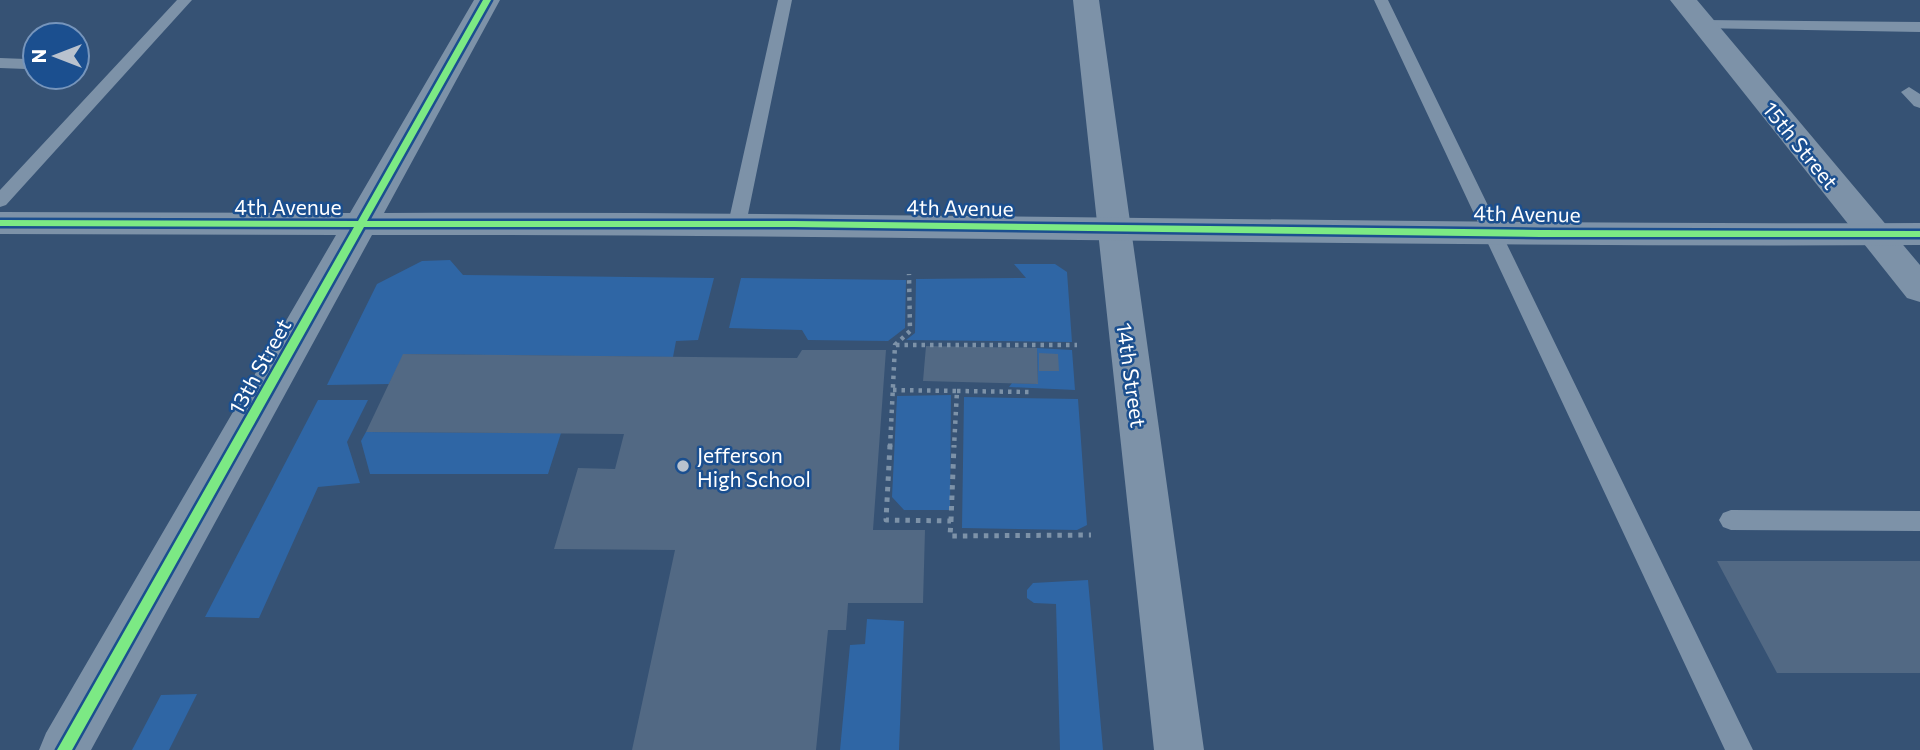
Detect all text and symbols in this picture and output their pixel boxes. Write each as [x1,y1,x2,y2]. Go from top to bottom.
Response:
north arrow [21,21,91,91]
text: N [27,49,50,63]
street label: 15th Street [1758,96,1844,194]
street label: 4th Avenue [234,194,342,219]
street label: 4th Avenue [906,194,1014,220]
street label: 4th Avenue [1473,200,1581,226]
street label: 13th Street [223,314,295,418]
street label: 14th Street [1112,321,1152,429]
place label: Jefferson High School [697,442,811,491]
marker: Jefferson High School [675,458,691,474]

